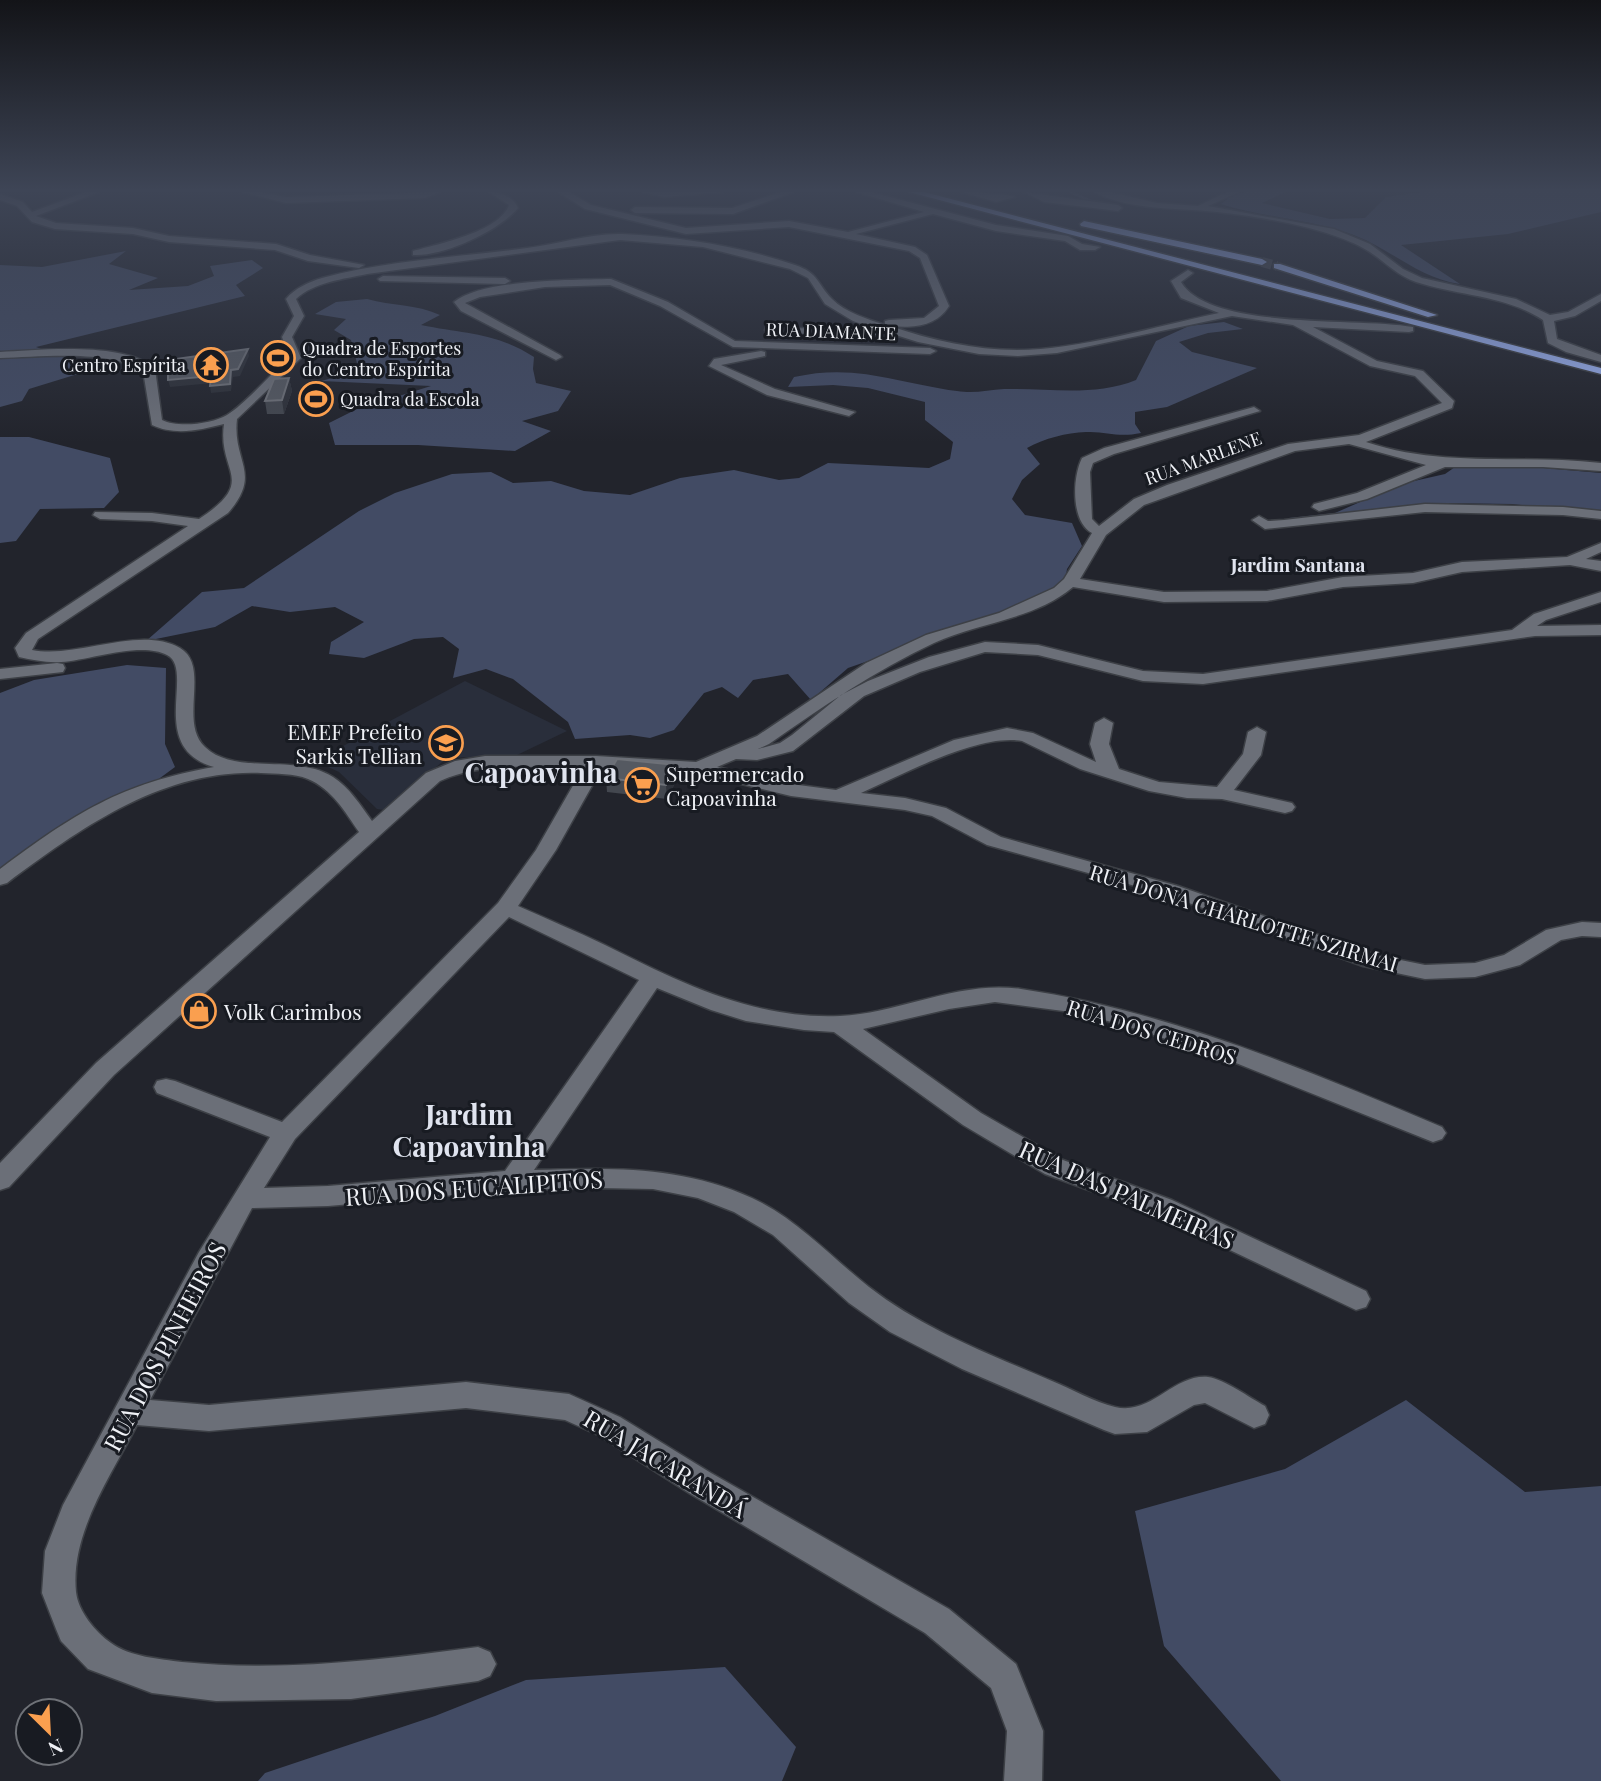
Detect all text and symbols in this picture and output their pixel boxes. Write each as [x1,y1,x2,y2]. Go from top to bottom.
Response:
street label: RUA DIAMANTE [765,317,897,345]
place label: Quadra de Esportes do Centro Espírita [302,336,461,381]
sports icon: Quadra de Esportes do Centro Espírita [259,339,297,377]
temple icon: Centro Espírita [192,346,230,384]
place label: Centro Espírita [62,353,186,377]
sports icon: Quadra da Escola [297,380,335,418]
place label: Quadra da Escola [340,387,480,411]
street label: RUA MARLENE [1141,426,1265,490]
district label: Jardim Santana [1230,551,1365,577]
place label: EMEF Prefeito Sarkis Tellian [287,717,422,769]
school or university icon: EMEF Prefeito Sarkis Tellian [427,724,465,762]
district label: Capoavinha [465,753,618,790]
place label: Supermercado Capoavinha [666,759,804,811]
supermarket icon: Supermercado Capoavinha [623,766,661,804]
street label: RUA DONA CHARLOTTE SZIRMAI [1086,857,1402,977]
shop icon: Volk Carimbos [180,992,218,1030]
street label: RUA DOS CEDROS [1064,992,1240,1070]
place label: Volk Carimbos [223,997,362,1025]
district label: Jardim Capoavinha [393,1095,546,1164]
street label: RUA DAS PALMEIRAS [1014,1132,1240,1256]
street label: RUA DOS EUCALIPITOS [344,1162,604,1212]
street label: RUA DOS PINHEIROS [95,1236,233,1456]
street label: RUA JACARANDÁ [579,1402,754,1525]
north arrow [14,1697,84,1767]
text: N [45,1734,68,1763]

